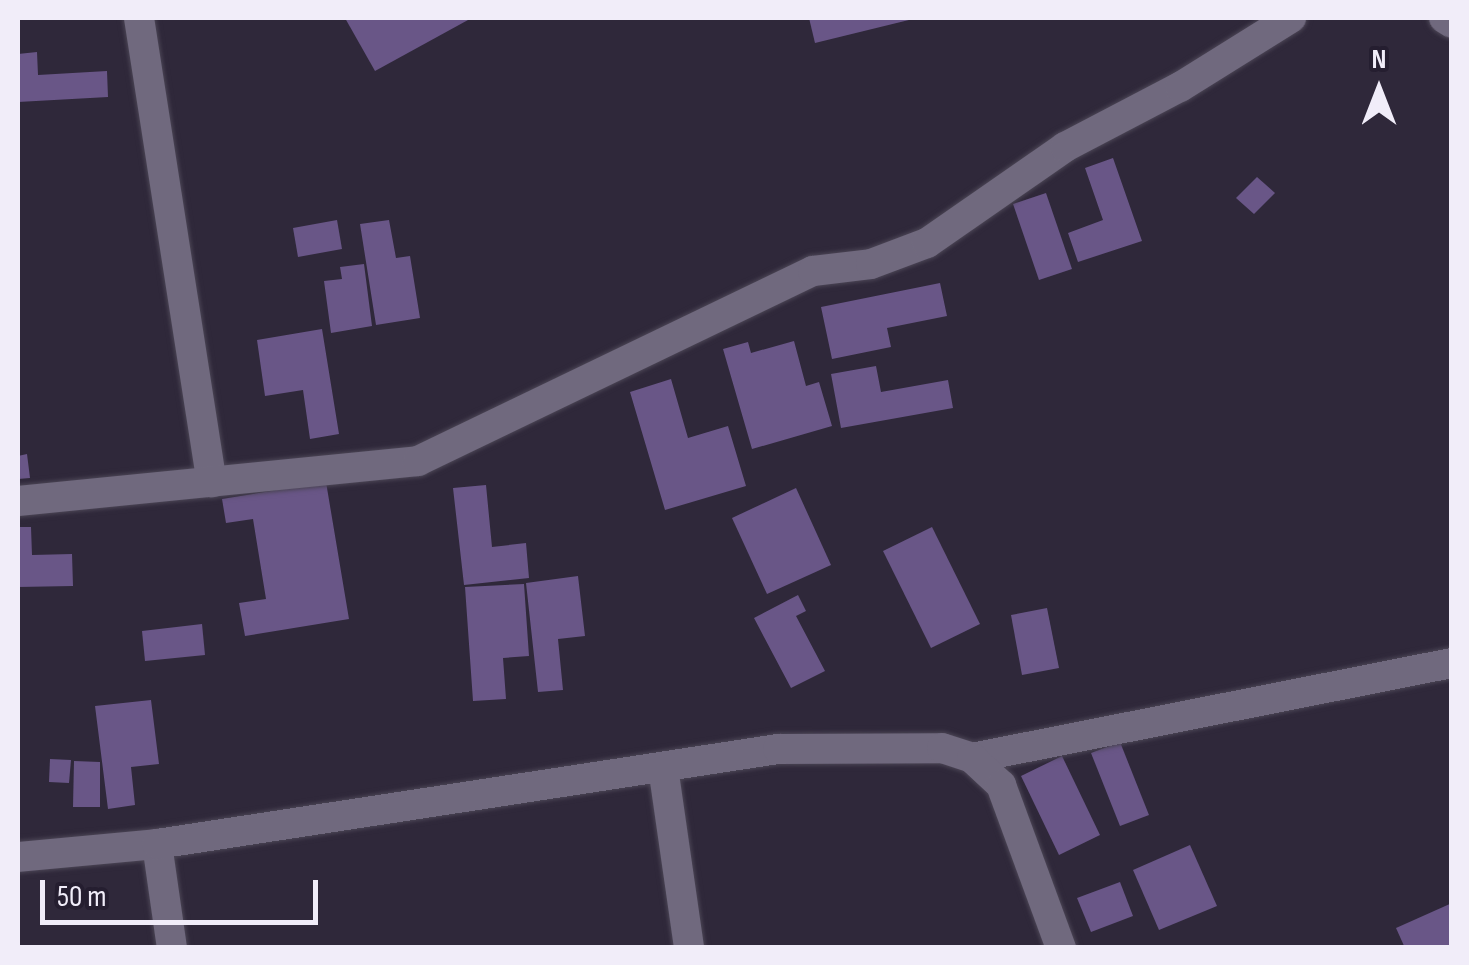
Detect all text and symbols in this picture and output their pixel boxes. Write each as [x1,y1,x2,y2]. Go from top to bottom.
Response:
north arrow [1329,40,1429,140]
text: N [1372,43,1386,76]
scale bar [45,860,322,922]
text: 50 m [57,879,106,915]

